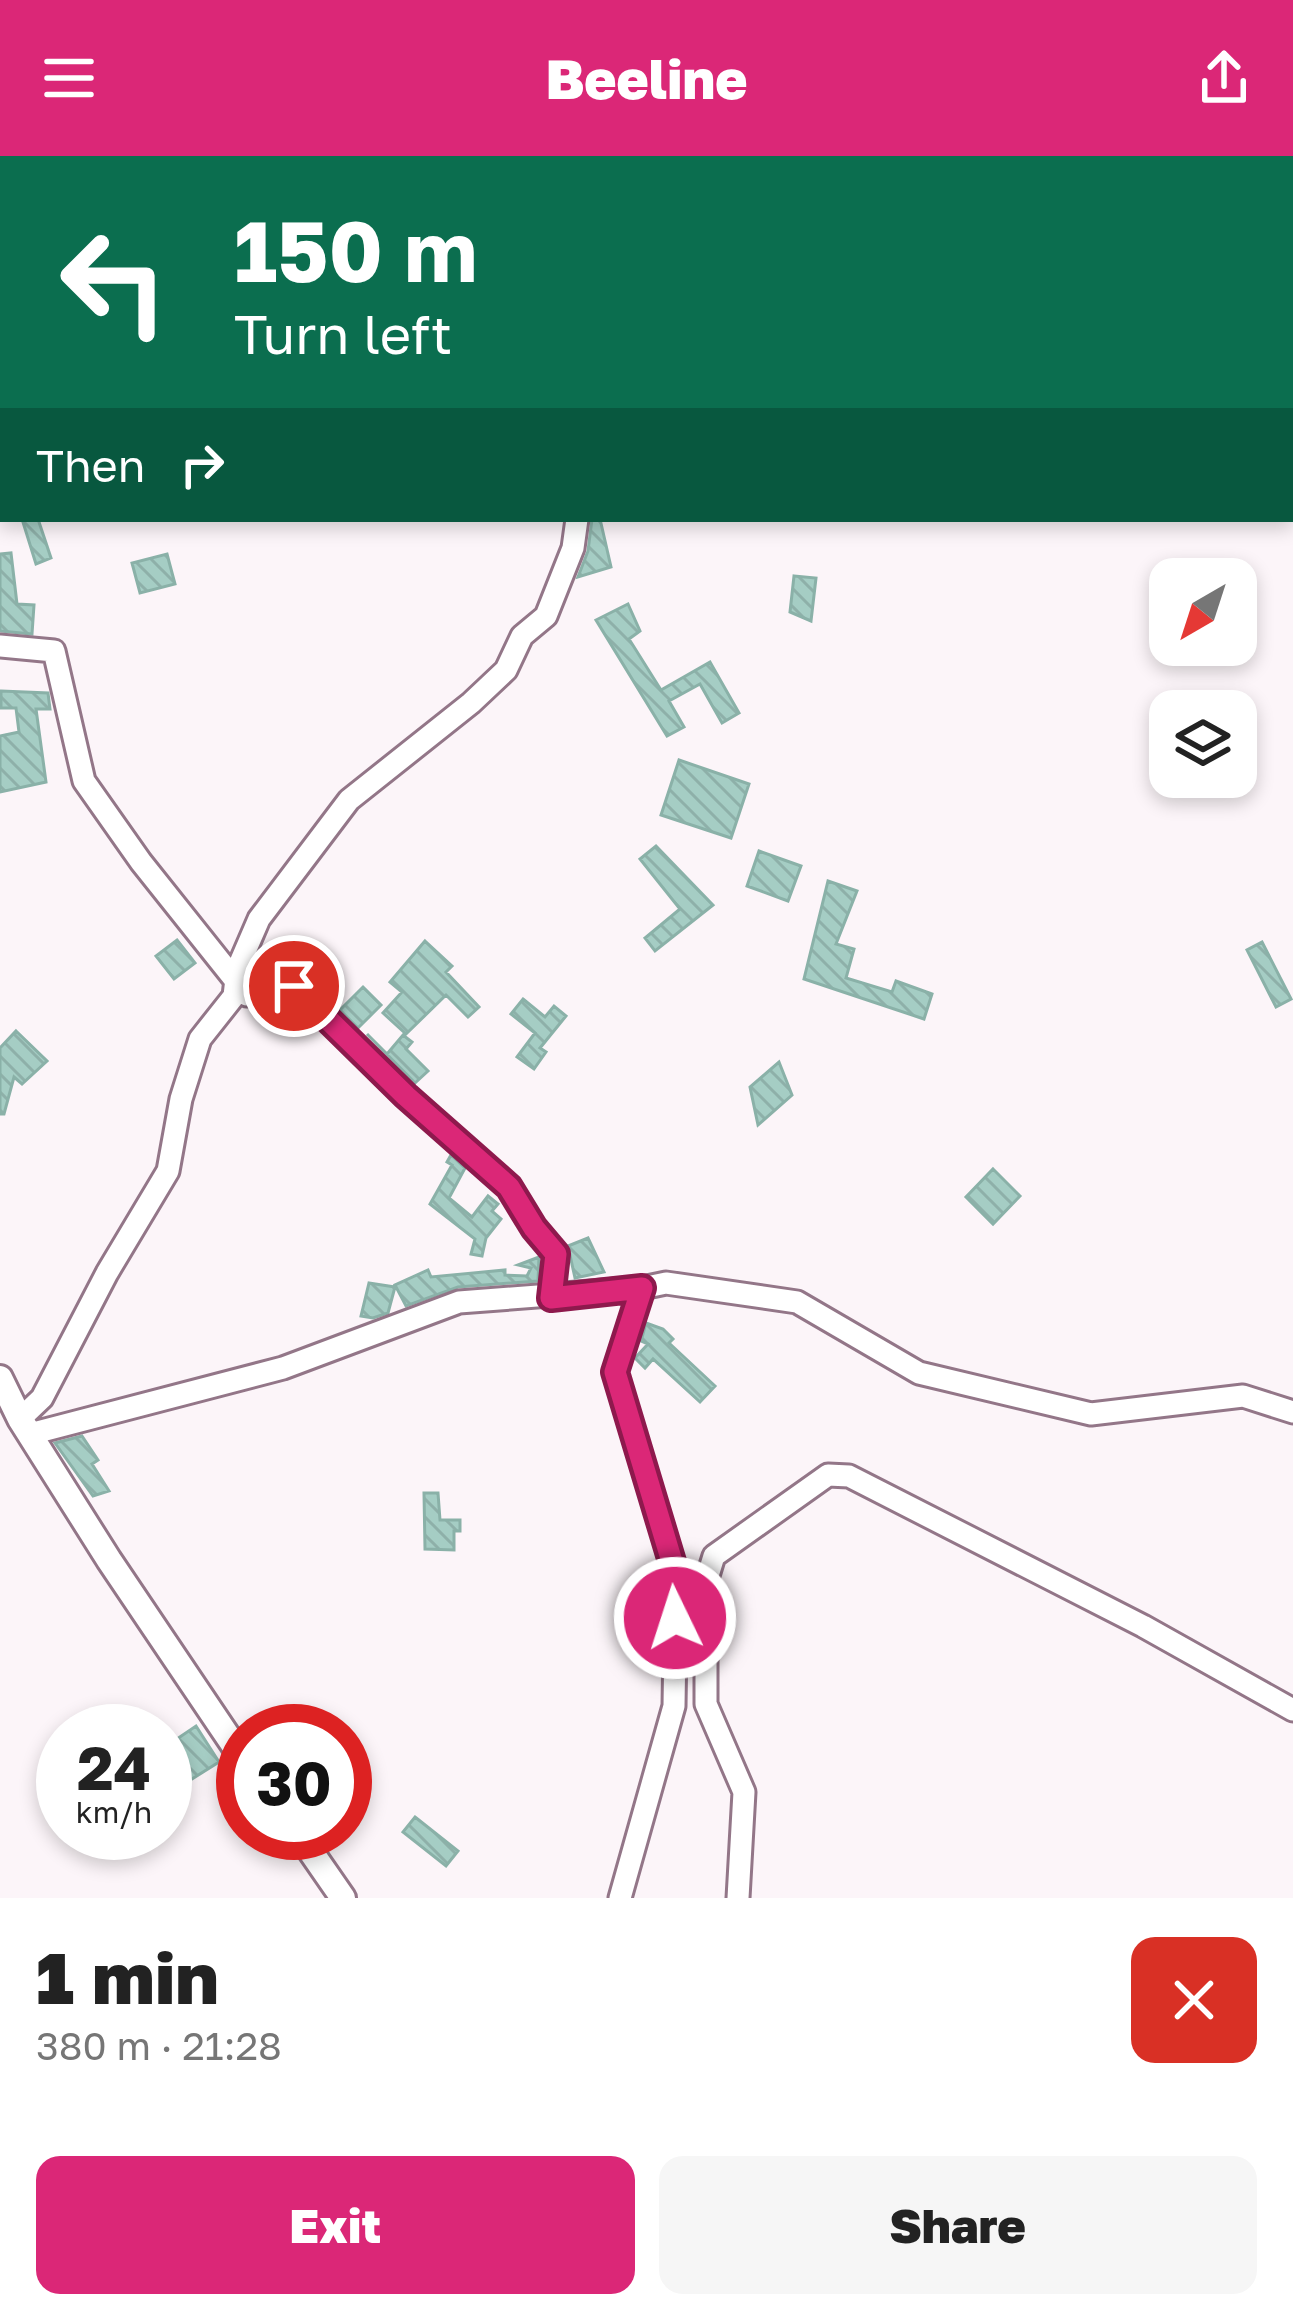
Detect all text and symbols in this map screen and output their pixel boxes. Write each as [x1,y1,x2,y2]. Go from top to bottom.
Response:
icon: menu [36,45,102,111]
icon: share [1191,45,1257,111]
text: Beeline [546,46,747,111]
text: 150 m [234,200,478,300]
icon: left [36,204,192,360]
text: Turn left [234,301,452,366]
icon: right [169,432,235,498]
text: Then [36,438,145,492]
north arrow [1149,558,1257,666]
map controls [1149,558,1257,798]
button: layers [1149,690,1257,798]
pin [243,935,345,1037]
icon: arrive [261,953,327,1019]
position arrow [612,1555,738,1681]
speed limit sign: 30 [216,1704,372,1860]
text: 24 [77,1731,151,1803]
text: km/h [76,1794,152,1830]
text: 1 min [36,1933,219,2020]
button: close [1131,1937,1257,2063]
text: 380 m · 21:28 [36,2022,282,2069]
button: Exit [36,2156,635,2294]
button: Share [659,2156,1257,2294]

